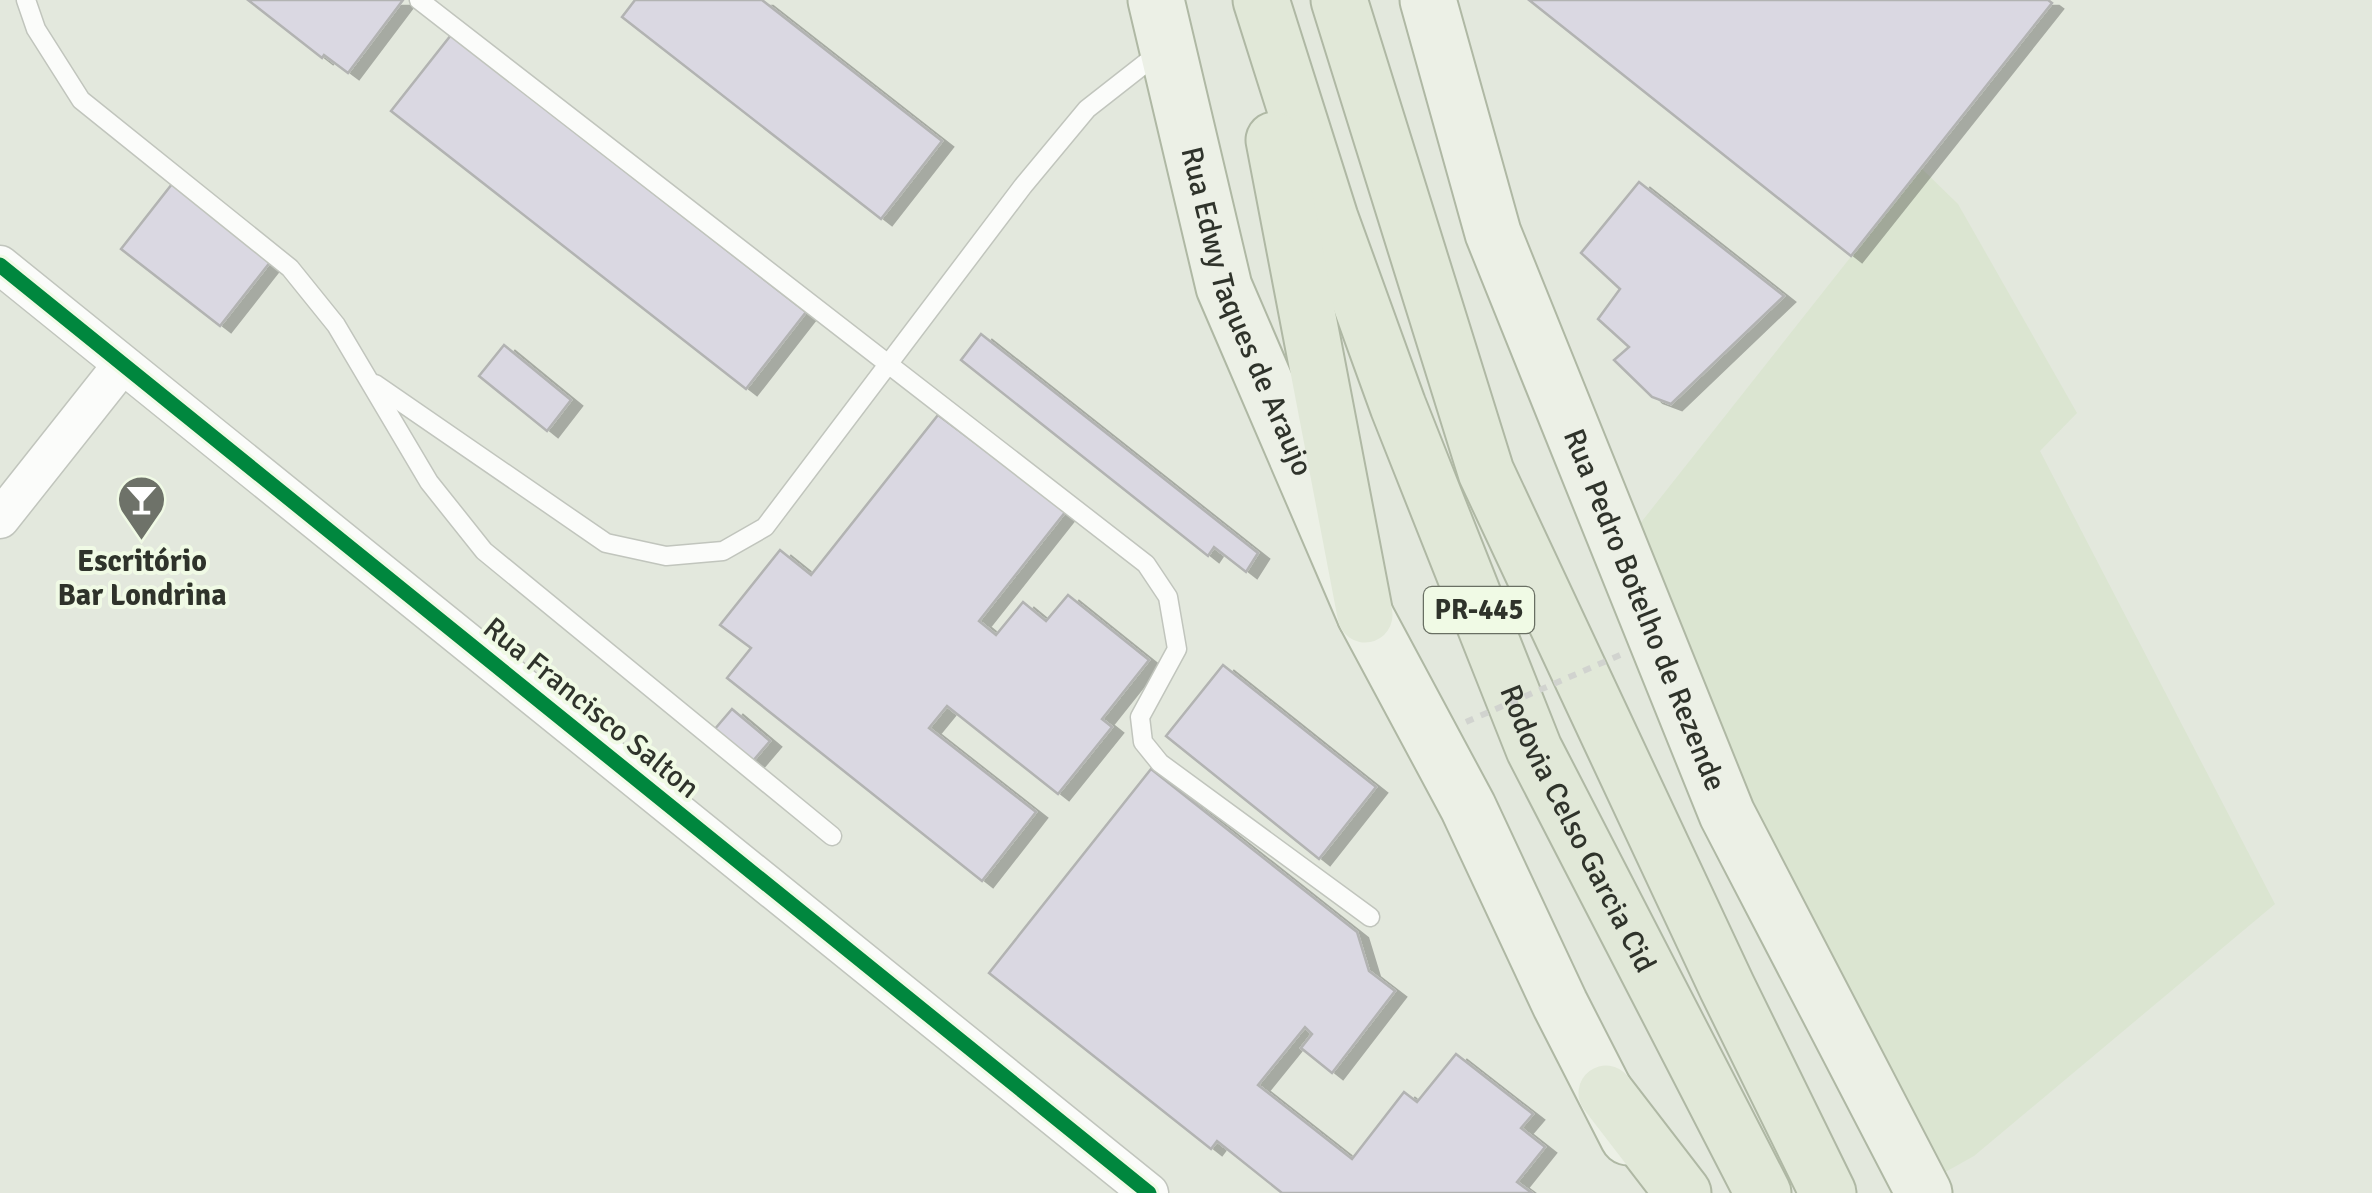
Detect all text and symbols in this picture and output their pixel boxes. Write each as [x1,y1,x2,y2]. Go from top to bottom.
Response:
street label: Rua Edwy Taques de Araujo [1173,143,1321,481]
street label: Rua Pedro Botelho de Rezende [1555,423,1734,796]
bar icon: Escritório Bar Londrina [116,474,168,542]
place label: Escritório Bar Londrina [57,543,227,614]
road number: PR-445 [1424,587,1534,633]
street label: Rua Francisco Salton [476,610,706,806]
street label: Rodovia Celso Garcia Cid [1492,679,1664,978]

